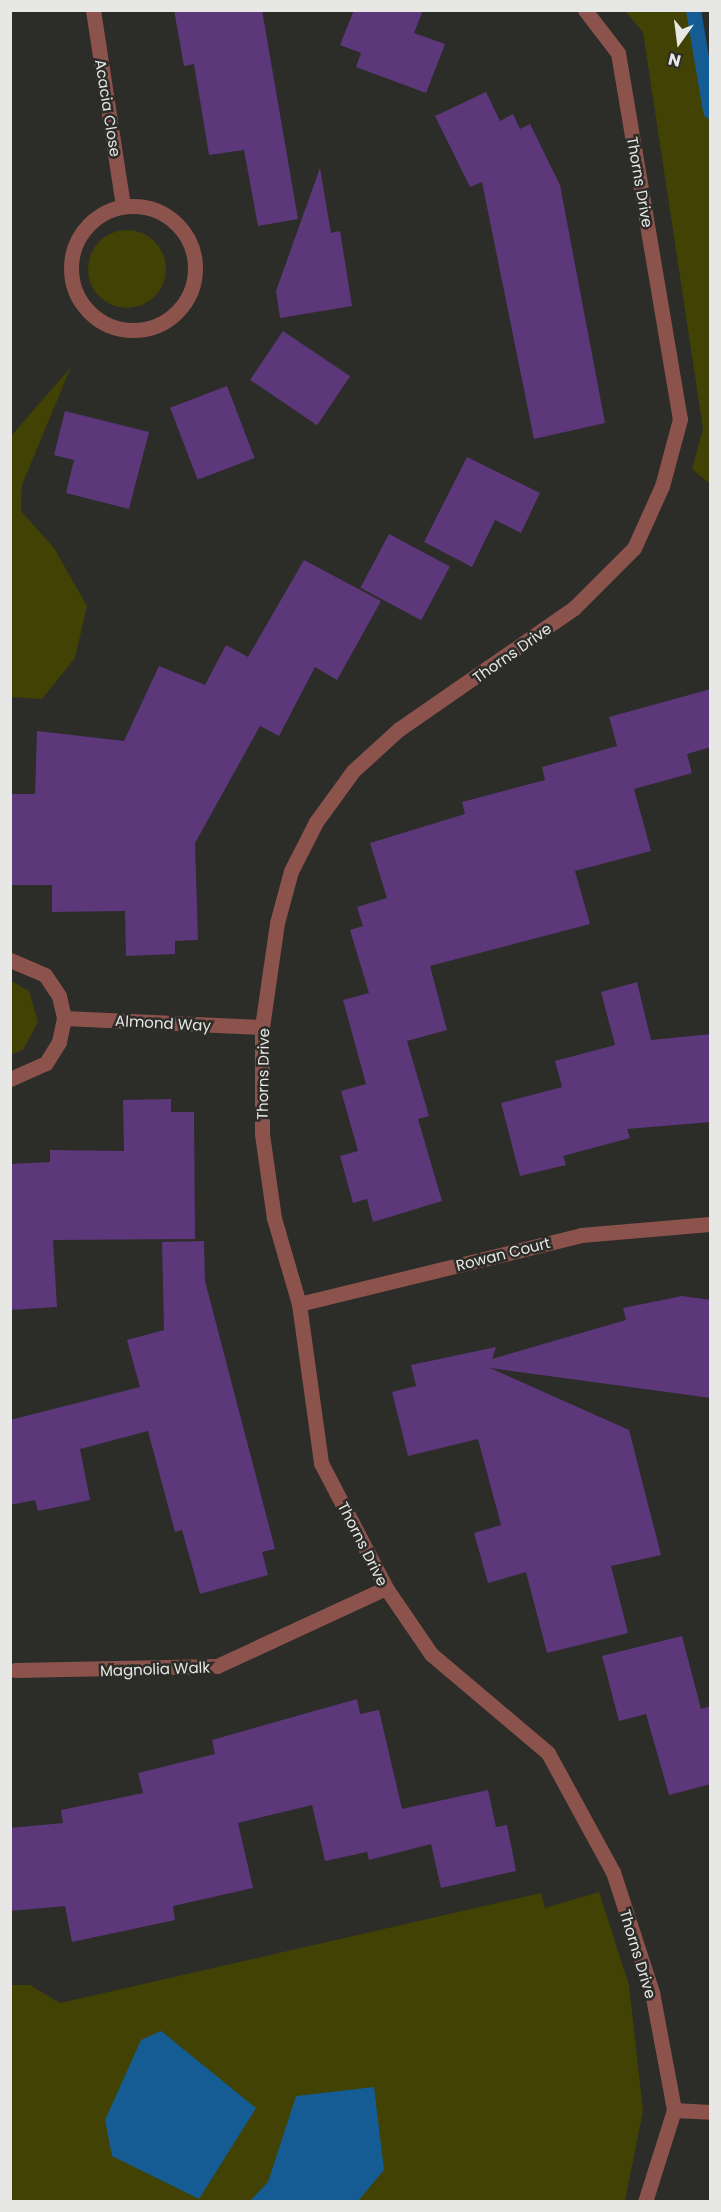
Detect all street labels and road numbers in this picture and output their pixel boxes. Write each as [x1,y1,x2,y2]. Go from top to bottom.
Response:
street label: Acacia Close [91,58,125,158]
street label: Thorns Drive [623,135,657,229]
street label: Thorns Drive [469,619,555,687]
street label: Almond Way [115,1012,211,1034]
street label: Thorns Drive [253,1028,273,1120]
street label: Rowan Court [454,1234,552,1274]
street label: Thorns Drive [334,1499,392,1589]
street label: Magnolia Walk [100,1658,210,1680]
street label: Thorns Drive [616,1907,660,2001]

